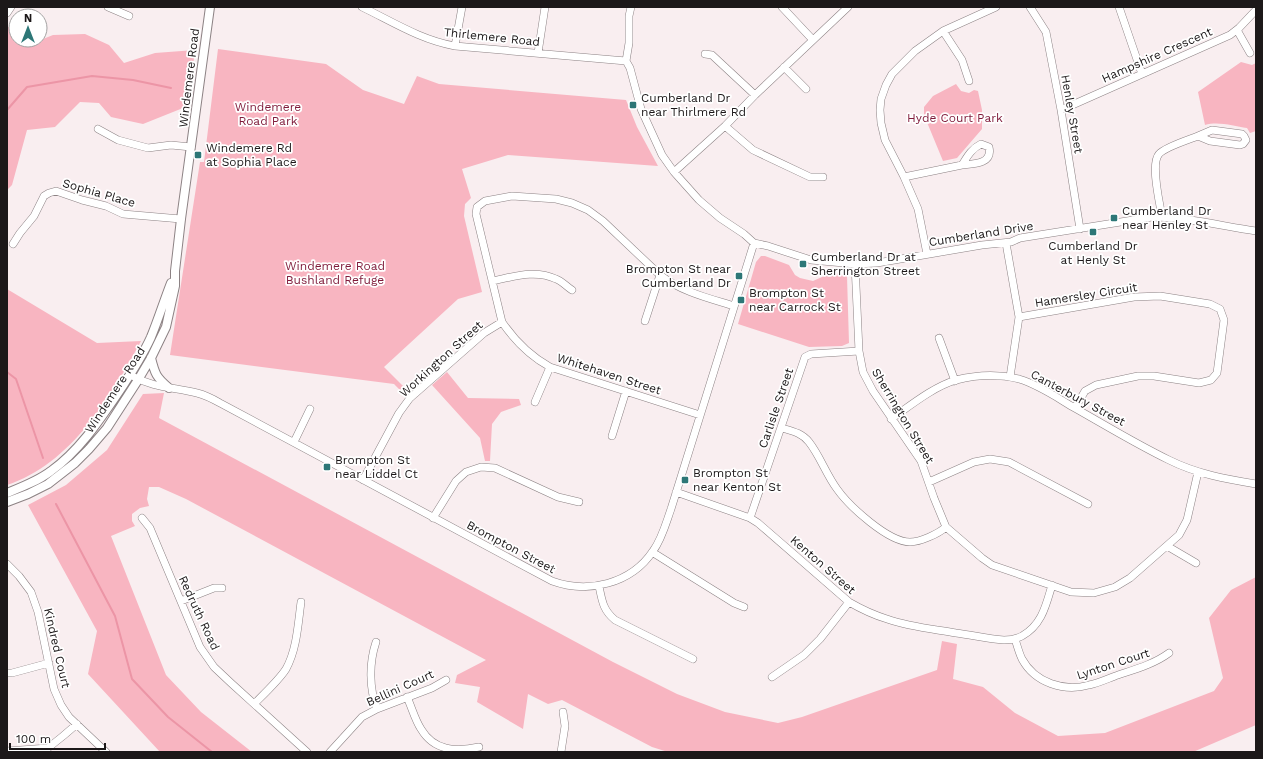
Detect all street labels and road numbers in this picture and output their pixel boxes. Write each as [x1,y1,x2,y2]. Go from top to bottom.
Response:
street label: Hampshire Crescent [1100,24,1214,86]
street label: Thirlemere Road [443,25,541,49]
street label: Windemere Road [176,28,202,128]
street label: Henley Street [1058,74,1086,154]
street label: Sophia Place [61,176,137,210]
street label: Cumberland Drive [928,219,1034,249]
street label: Hamersley Circuit [1034,280,1138,310]
street label: Workington Street [397,318,485,400]
street label: Windemere Road [82,344,148,436]
street label: Whitehaven Street [555,351,663,397]
street label: Carlisle Street [756,366,796,450]
street label: Sherrington Street [869,366,937,466]
street label: Canterbury Street [1028,367,1128,429]
street label: Brompton Street [464,518,558,576]
street label: Kenton Street [788,533,858,597]
street label: Redruth Road [176,574,222,652]
street label: Kindred Court [41,607,73,689]
street label: Lynton Court [1075,646,1151,682]
street label: Bellini Court [364,667,436,709]

